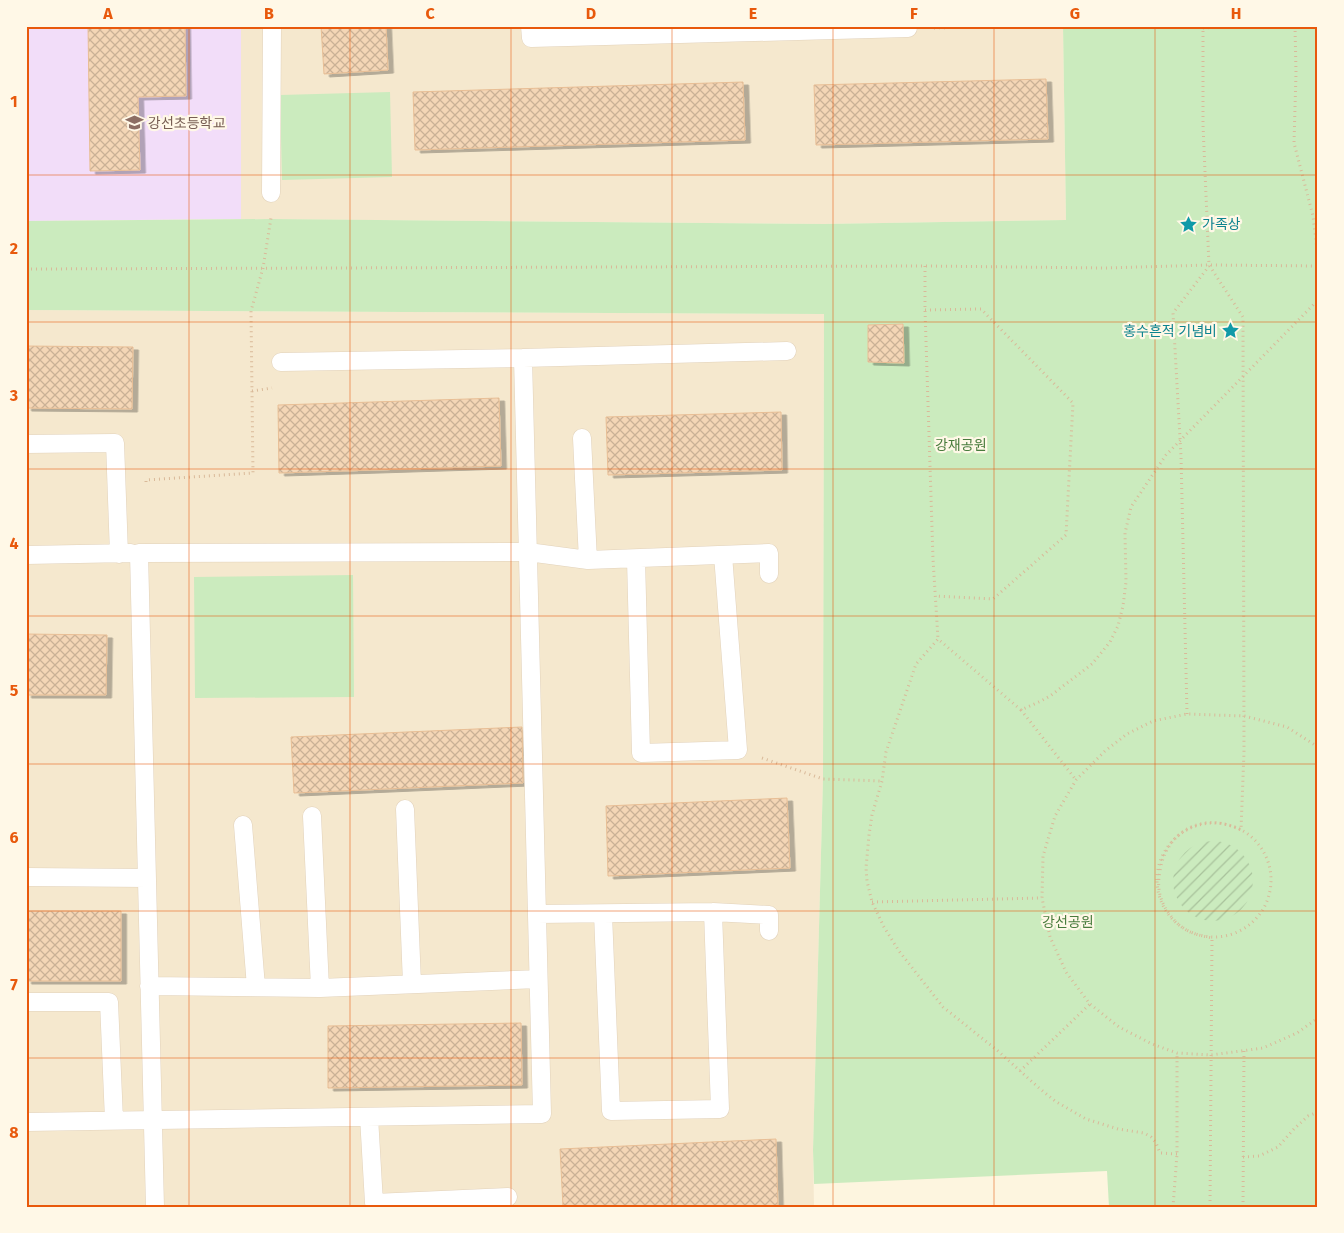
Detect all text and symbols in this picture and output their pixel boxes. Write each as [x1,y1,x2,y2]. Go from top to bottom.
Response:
text: A [102,4,113,23]
text: B [264,4,274,23]
text: C [425,4,435,23]
text: D [586,4,596,23]
text: E [749,4,757,23]
text: F [910,4,918,23]
text: G [1070,4,1080,23]
text: H [1231,4,1241,23]
text: 1 [10,92,18,111]
school or university icon: 강선초등학교 [124,113,144,133]
place label: 강선초등학교 [148,115,225,132]
place icon: 가족상 [1178,214,1198,234]
place label: 가족상 [1202,216,1241,233]
text: 2 [10,239,18,258]
place icon: 홍수흔적 기념비 [1221,321,1241,341]
place label: 홍수흔적 기념비 [1123,323,1217,340]
text: 3 [9,386,18,405]
park label: 강재공원 [935,437,987,454]
text: 4 [9,534,19,553]
text: 5 [10,681,19,700]
text: 6 [9,828,19,847]
park label: 강선공원 [1042,914,1094,931]
text: 7 [10,975,18,994]
text: 8 [9,1123,19,1142]

